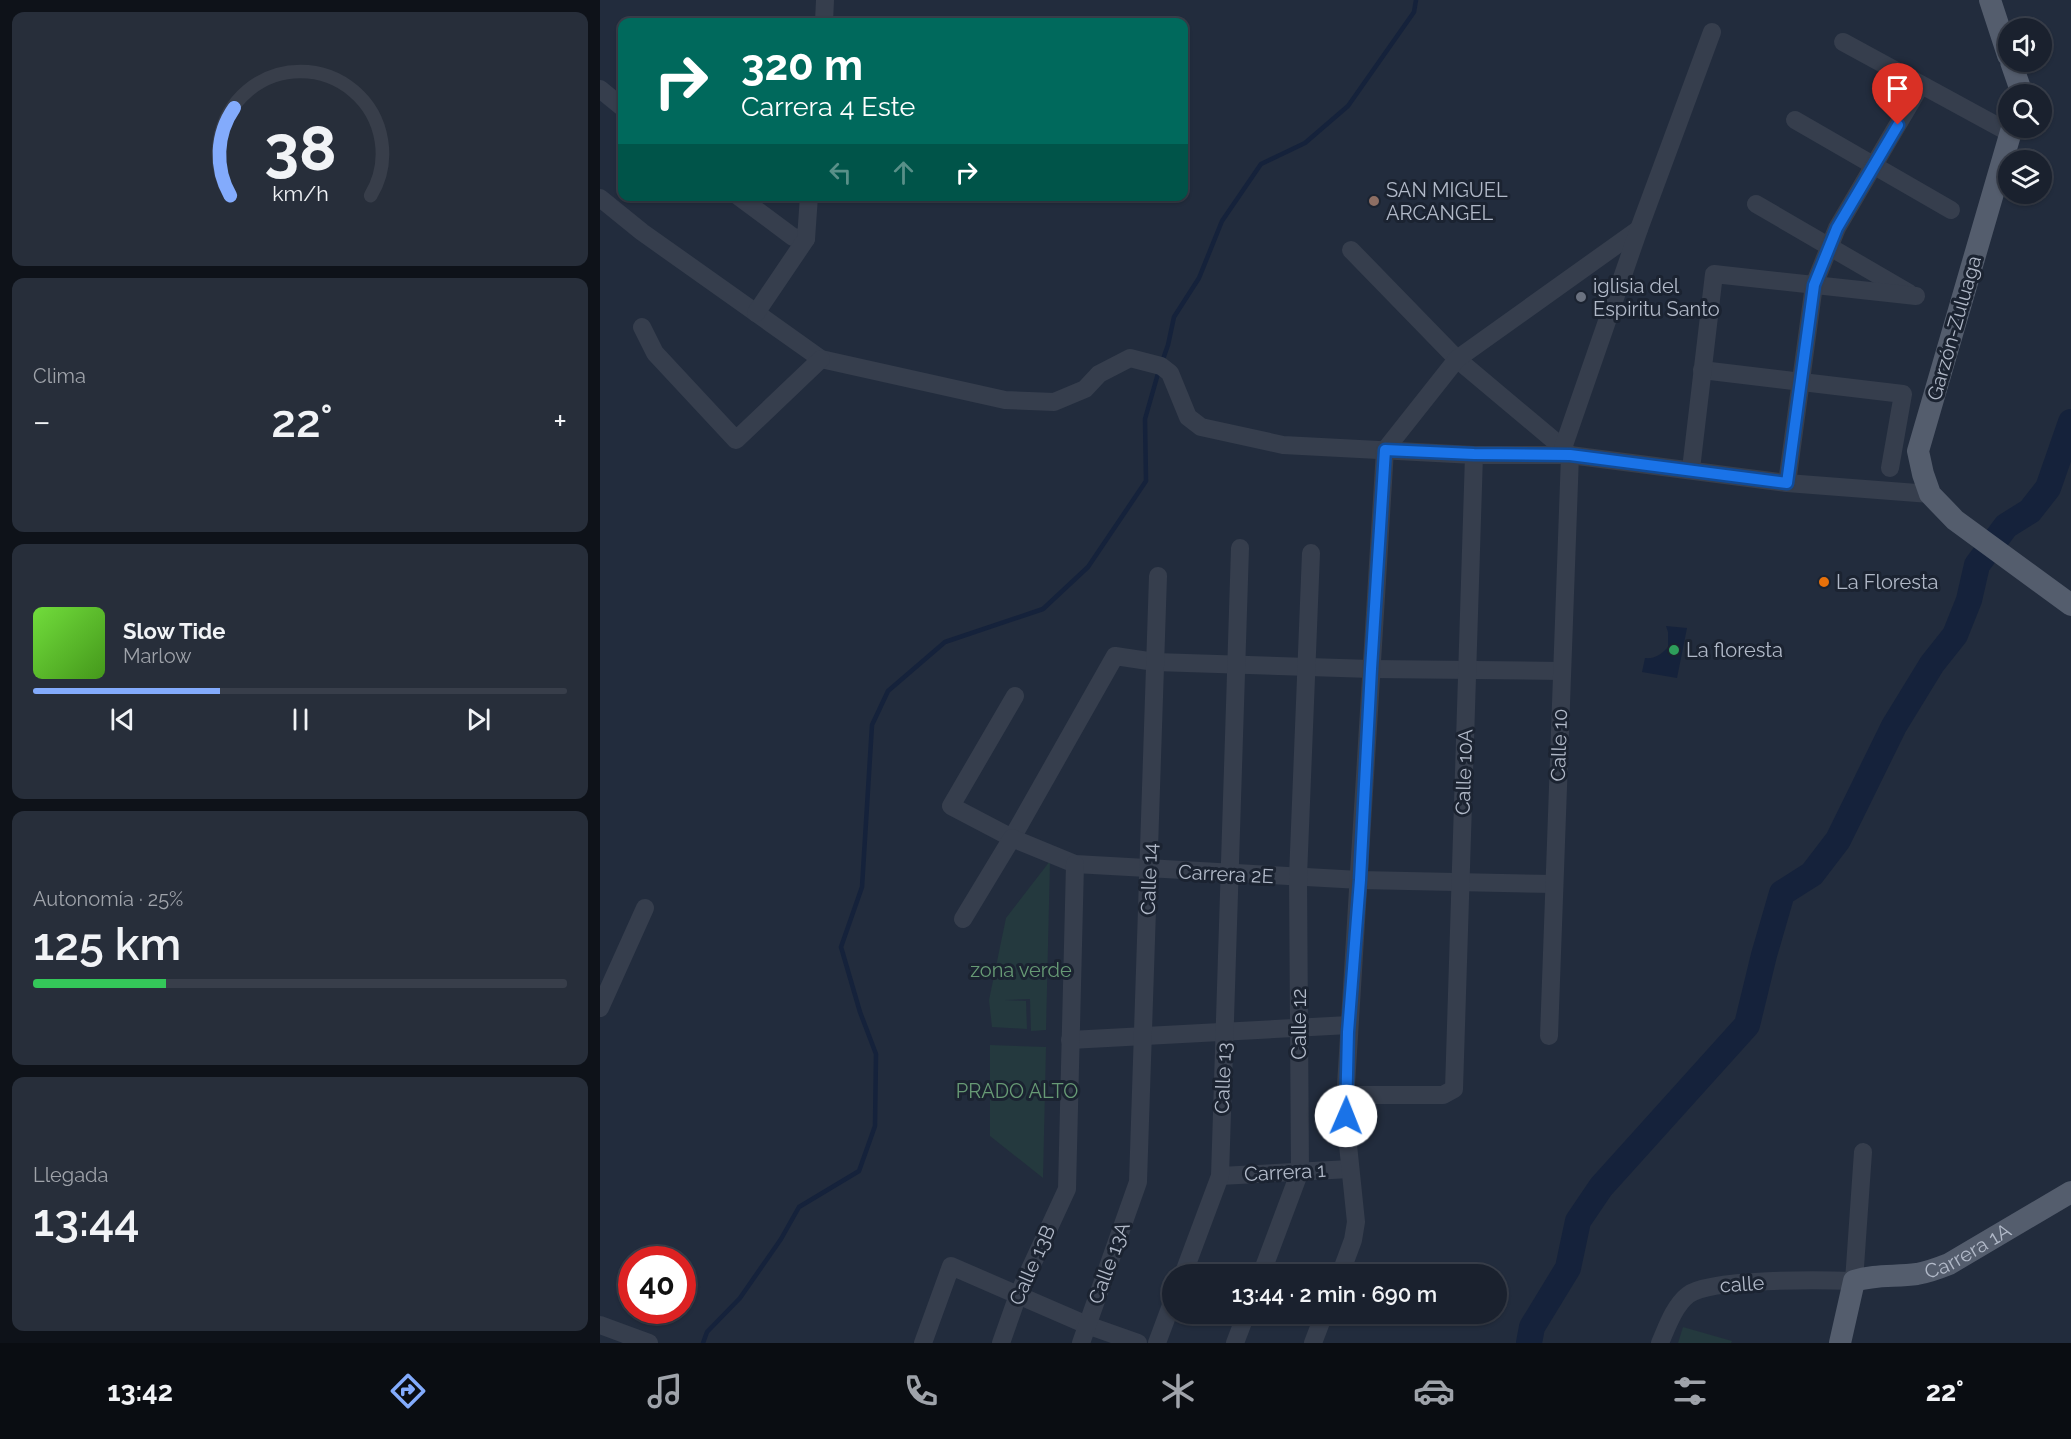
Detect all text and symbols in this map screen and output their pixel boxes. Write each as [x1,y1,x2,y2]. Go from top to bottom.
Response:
map controls [1998,18,2052,204]
button: sound [1998,18,2052,72]
text: 320 m [741,41,863,90]
icon: right [642,42,720,120]
pin [1872,63,1923,125]
icon: arrive [1881,72,1914,105]
button: search [1998,84,2052,138]
text: Carrera 4 Este [741,91,915,122]
text: 38 [264,111,336,185]
button: layers [1998,150,2052,204]
icon: left [824,156,857,189]
icon: ahead [887,156,920,189]
icon: right [950,156,983,189]
place label: SAN MIGUEL ARCANGEL [1386,178,1508,225]
text: km/h [272,181,328,206]
marker: SAN MIGUEL ARCANGEL [1367,194,1381,208]
street label: Garzón-Zuluaga [1922,253,1986,403]
place label: iglisia del Espiritu Santo [1593,274,1720,321]
marker: iglisia del Espiritu Santo [1574,290,1588,304]
text: Clima [33,364,86,388]
text: 22° [271,395,333,448]
text: − [33,402,51,441]
text: + [553,402,567,441]
place label: La Floresta [1836,570,1938,594]
marker: La Floresta [1817,575,1831,589]
text: Slow Tide [123,618,225,644]
place label: La floresta [1686,638,1783,662]
marker: La floresta [1667,643,1681,657]
text: Marlow [123,644,192,668]
icon: previous [106,703,139,736]
icon: pause [284,703,317,736]
icon: next [462,703,495,736]
street label: Calle 10 [1546,708,1572,782]
street label: Calle 10A [1451,728,1478,816]
street label: Calle 14 [1136,843,1162,915]
street label: Carrera 2E [1178,860,1274,888]
text: Autonomía · 25% [33,887,183,911]
text: 125 km [33,918,181,971]
park label: zona verde [970,958,1072,982]
street label: Calle 12 [1287,988,1311,1060]
street label: Calle 13 [1210,1042,1236,1114]
park label: PRADO ALTO [956,1079,1078,1103]
position arrow [1314,1084,1378,1148]
street label: Carrera 1 [1244,1158,1327,1186]
text: Llegada [33,1163,108,1187]
text: 13:44 [33,1194,140,1247]
street label: Calle 13A [1083,1218,1135,1307]
street label: Carrera 1A [1922,1218,2016,1284]
street label: Calle 13B [1004,1221,1060,1309]
speed limit sign: 40 [618,1246,696,1324]
street label: calle [1719,1270,1765,1298]
text: 13:44 · 2 min · 690 m [1232,1281,1437,1307]
icon: directions [387,1370,429,1412]
icon: music [644,1370,686,1412]
icon: phone [900,1370,942,1412]
icon: climate [1157,1370,1199,1412]
icon: car [1413,1370,1455,1412]
icon: filters [1669,1370,1711,1412]
text: 13:42 [107,1376,173,1407]
text: 22° [1926,1376,1964,1407]

